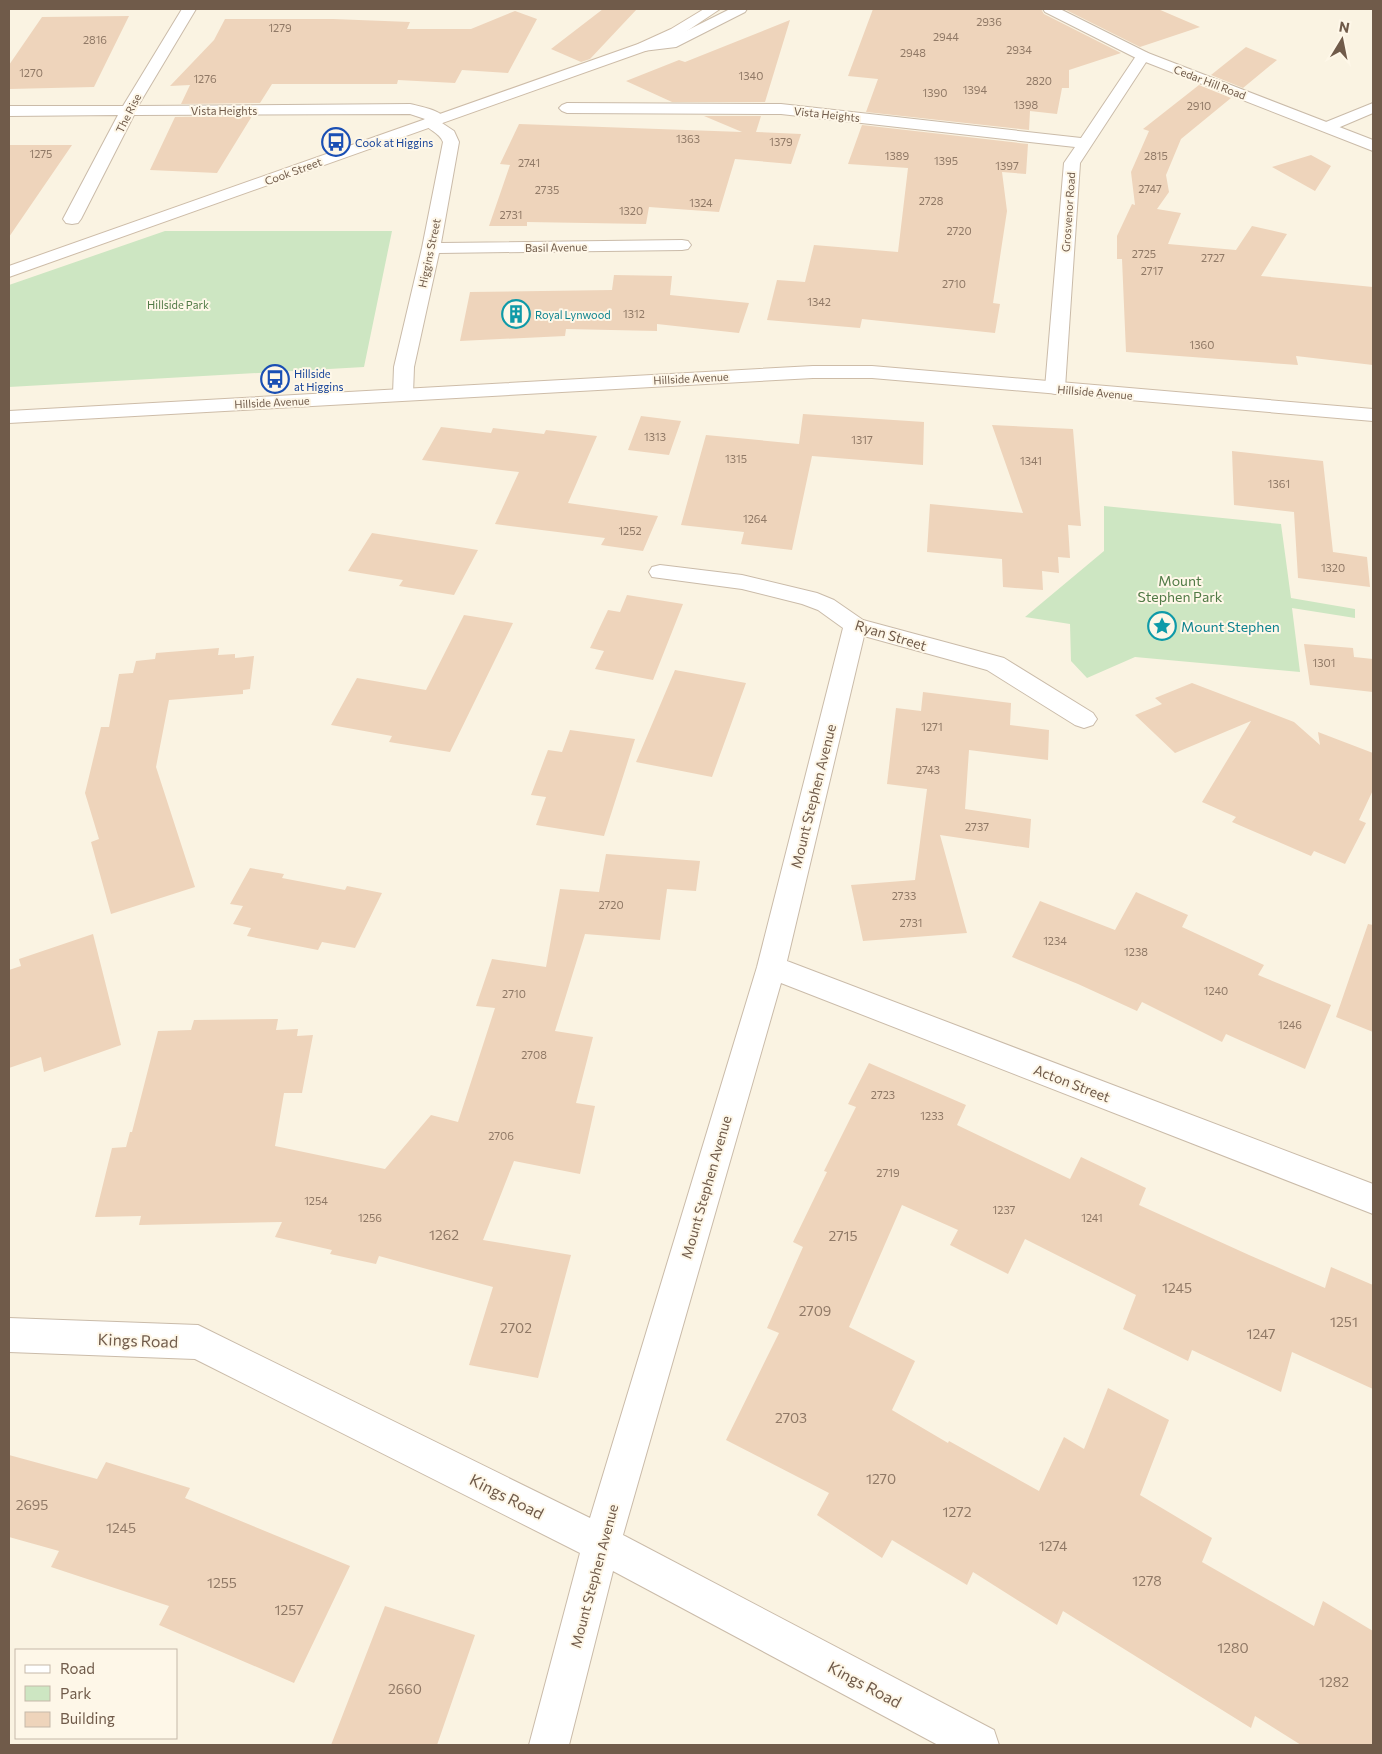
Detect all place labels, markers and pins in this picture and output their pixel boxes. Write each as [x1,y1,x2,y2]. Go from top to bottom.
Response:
bus stop icon: Cook at Higgins [321,127,351,157]
place label: Cook at Higgins [355,136,433,149]
building icon: Royal Lynwood [501,299,531,329]
place label: Royal Lynwood [535,308,611,321]
bus stop icon: Hillside at Higgins [260,364,290,394]
place label: Hillside at Higgins [294,367,344,393]
place icon: Mount Stephen [1147,611,1177,641]
place label: Mount Stephen [1181,618,1280,635]

